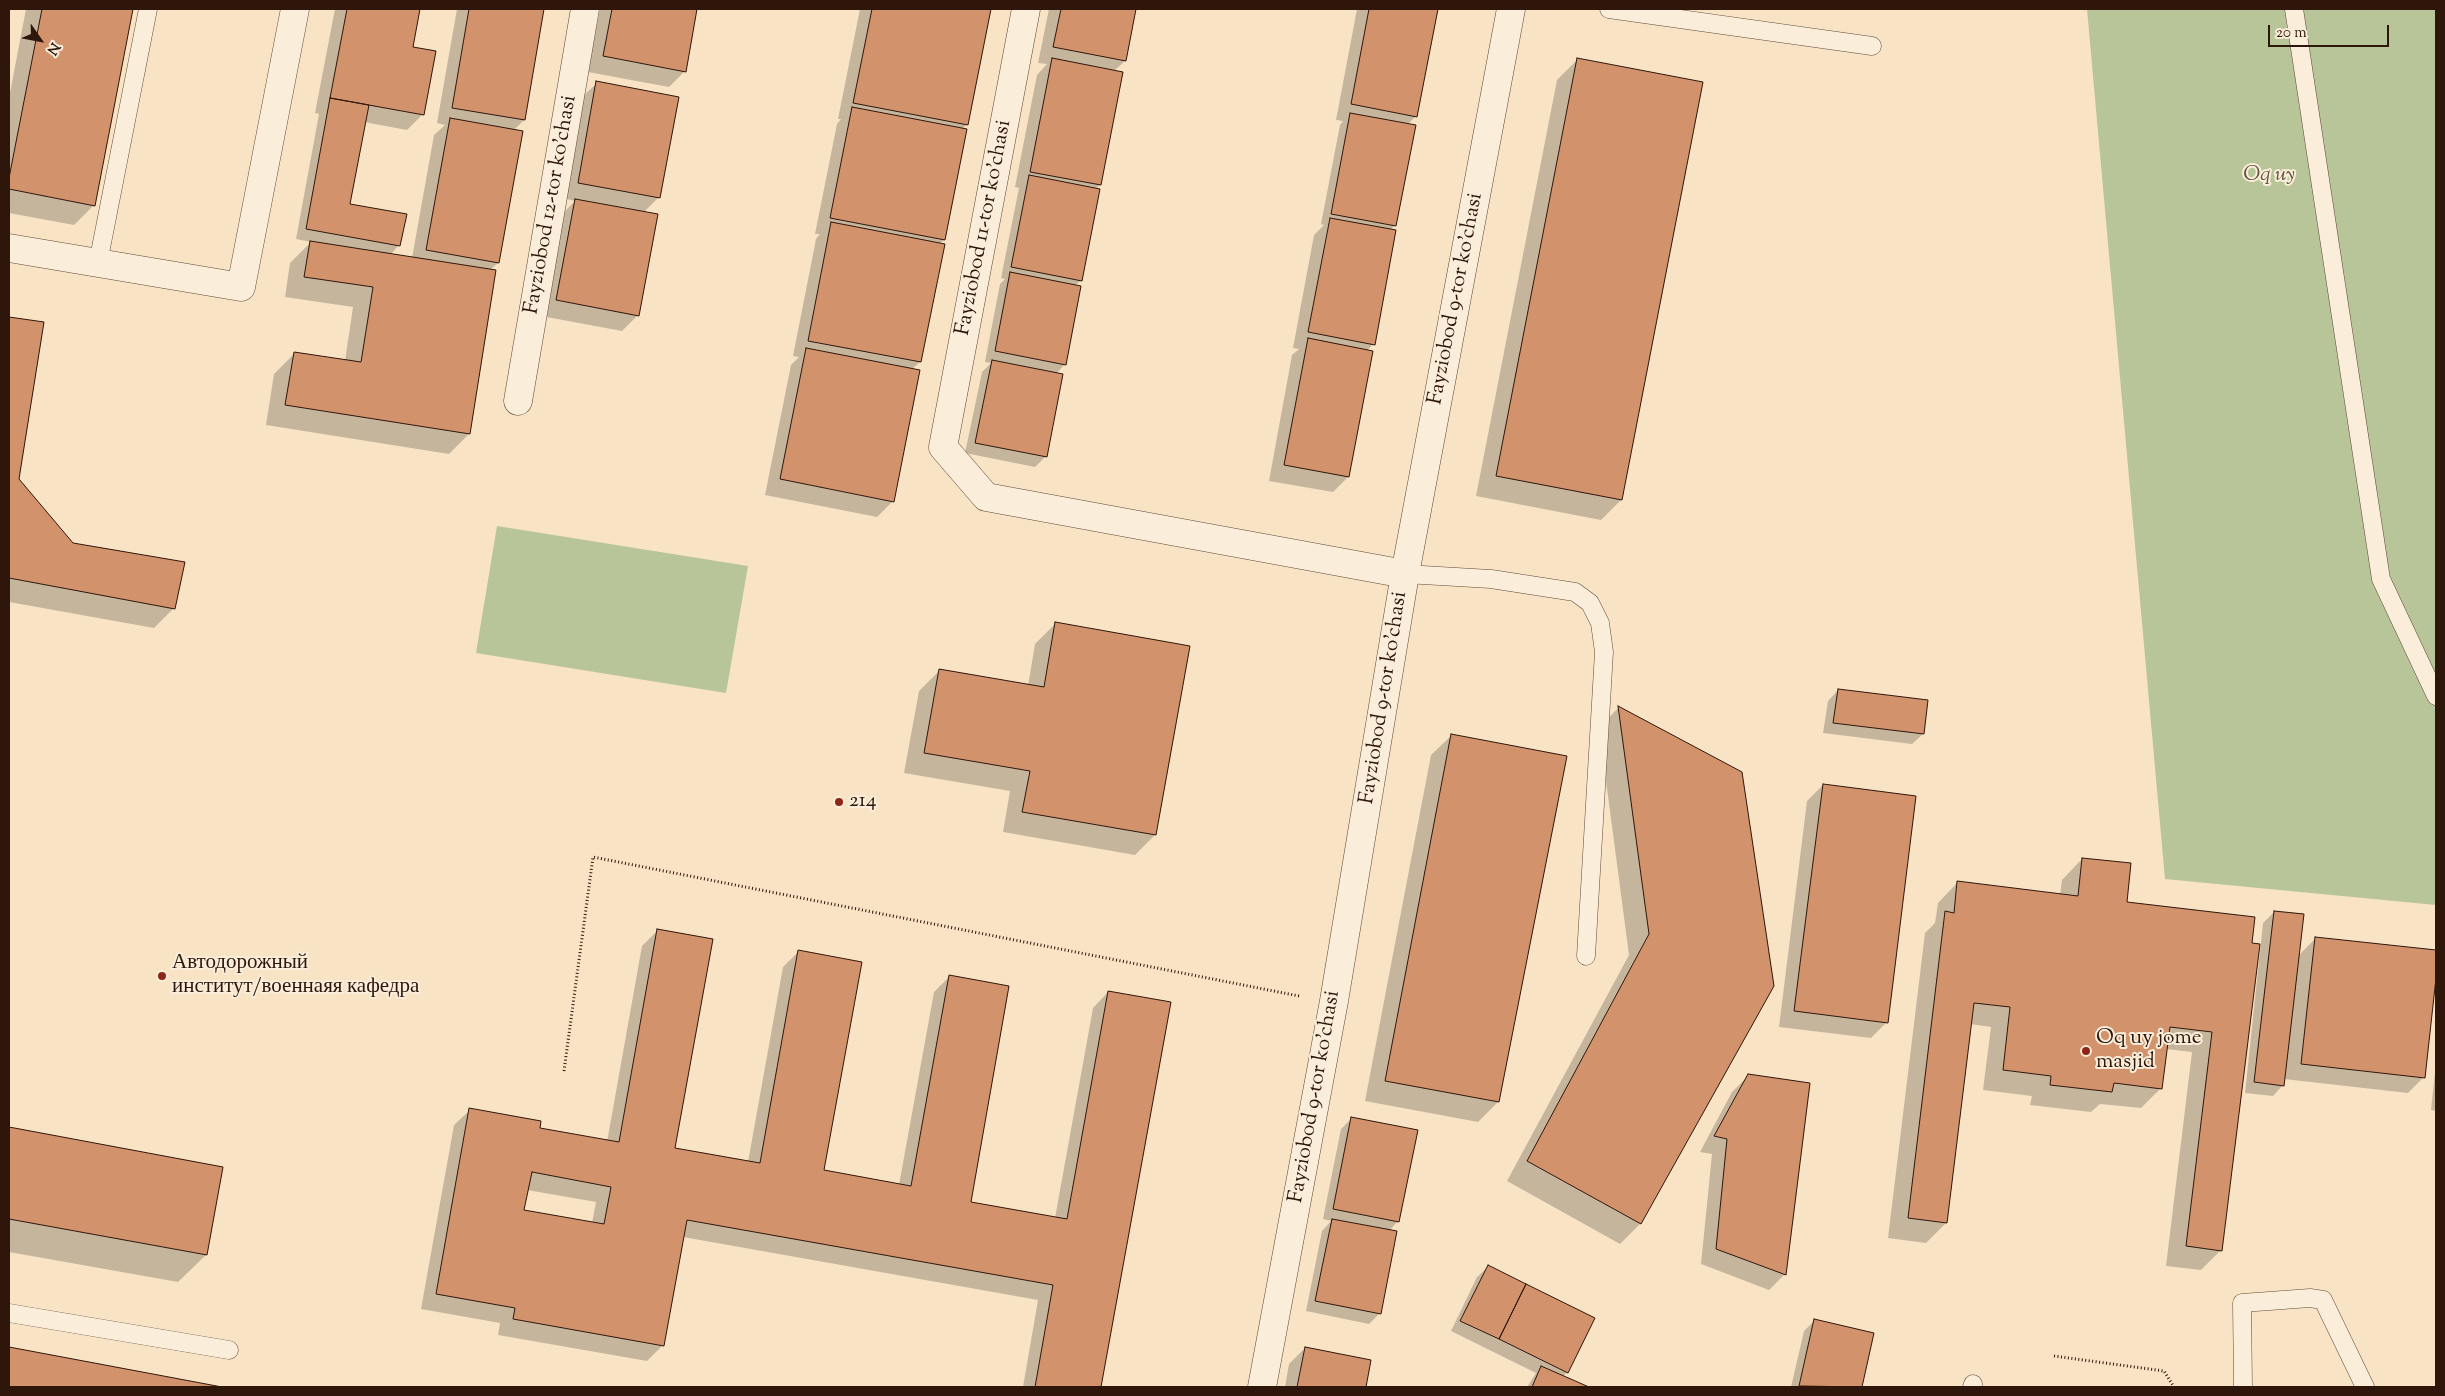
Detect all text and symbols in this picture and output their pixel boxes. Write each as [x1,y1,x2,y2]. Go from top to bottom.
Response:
north arrow [15,15,65,65]
scale bar [2270,15,2391,47]
text: 20 m [2276,23,2307,44]
text: N [41,38,64,58]
street label: Fayziobod 12-tor ko'chasi [520,94,584,316]
street label: Fayziobod 11-tor ko'chasi [952,118,1018,338]
park label: Oq uy [2243,163,2295,189]
street label: Fayziobod 9-tor ko'chasi [1424,191,1490,407]
street label: Fayziobod 9-tor ko'chasi [1356,590,1414,806]
place label: 214 [849,789,877,815]
marker: 214 [833,796,845,808]
place label: Автодорожный институт/военнаяя кафедра [172,951,419,1001]
marker: Автодорожный институт/военнаяя кафедра [156,970,168,982]
street label: Fayziobod 9-tor ko'chasi [1285,989,1347,1205]
place label: Oq uy jome masjid [2096,1026,2201,1076]
marker: Oq uy jome masjid [2080,1045,2092,1057]

